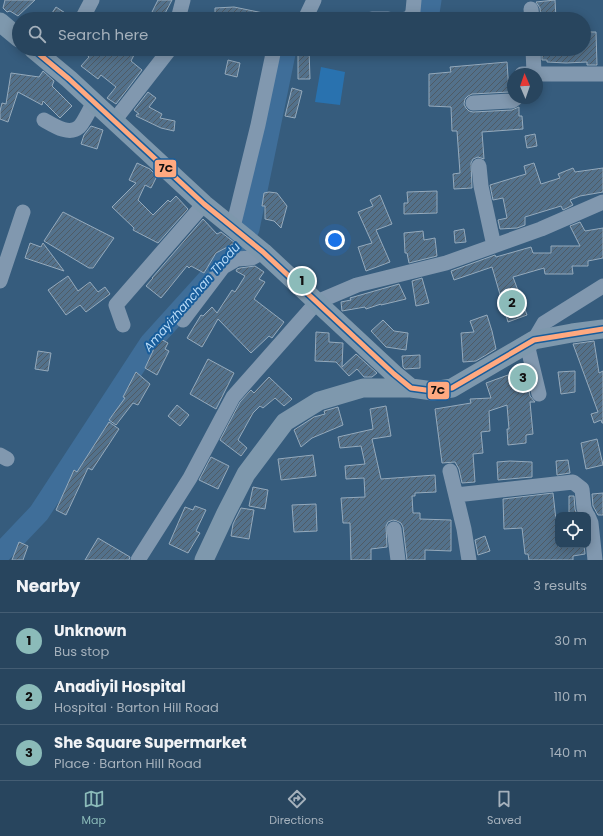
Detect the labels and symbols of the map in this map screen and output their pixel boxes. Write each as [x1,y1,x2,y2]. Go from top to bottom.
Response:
north arrow [507,68,543,104]
line badge: 7C [154,159,177,178]
text: 7C [159,160,173,176]
your location [325,230,345,250]
water label: Amayizhanchan Thodu [139,238,244,356]
pin: 1 [289,266,315,296]
pin: 2 [499,288,525,318]
pin: 3 [510,363,536,393]
line badge: 7C [427,381,450,400]
text: 7C [431,382,445,398]

